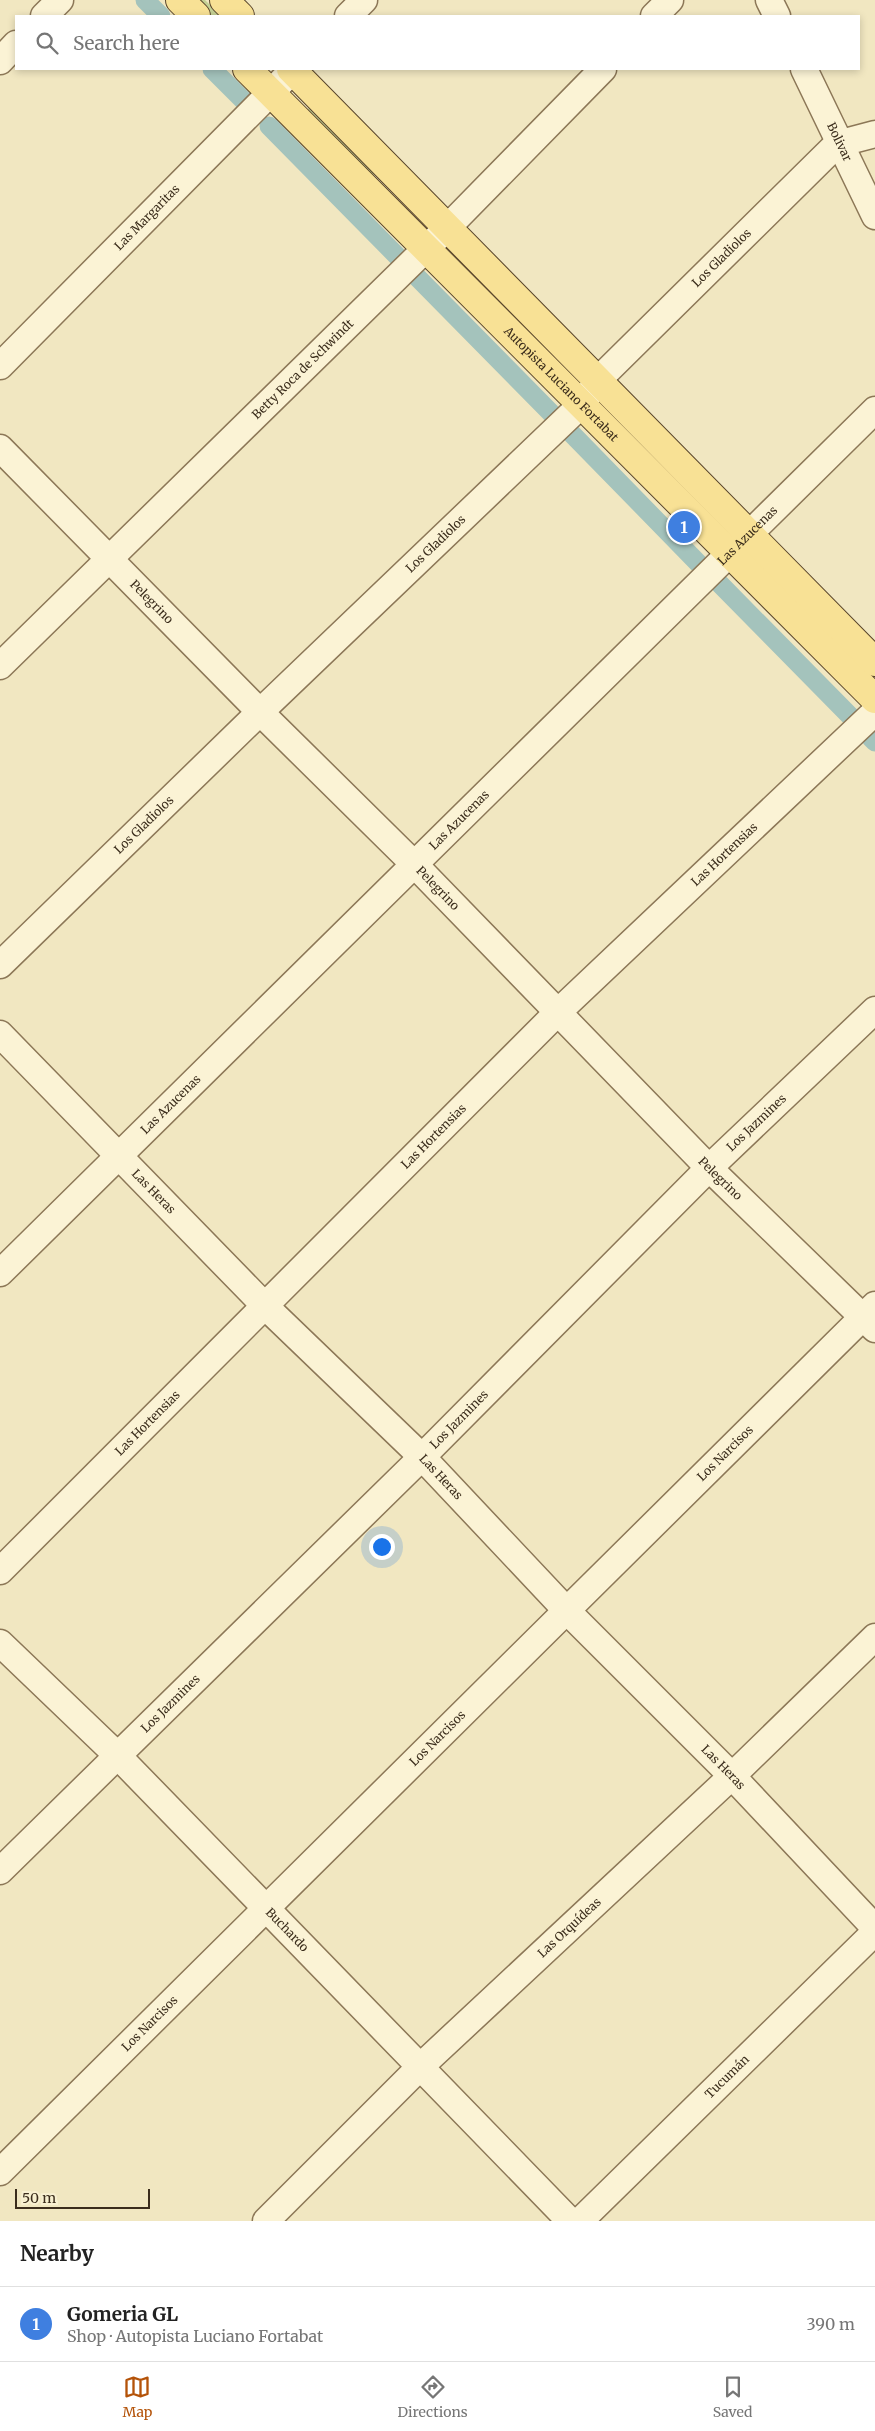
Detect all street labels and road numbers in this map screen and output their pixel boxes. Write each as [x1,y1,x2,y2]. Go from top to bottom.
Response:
street label: Bolivar [824,120,856,164]
street label: Las Margaritas [111,181,183,253]
street label: Los Gladiolos [689,225,754,290]
street label: Betty Roca de Schwindt [249,316,357,422]
street label: Autopista Luciano Fortabat [500,323,622,445]
street label: Las Azucenas [714,502,780,568]
street label: Los Gladiolos [402,511,468,576]
street label: Pelegrino [127,577,177,627]
street label: Las Azucenas [426,787,492,853]
street label: Los Gladiolos [111,792,177,857]
street label: Las Hortensias [688,819,760,889]
street label: Pelegrino [413,863,463,913]
street label: Las Azucenas [137,1071,204,1137]
street label: Los Jazmines [723,1091,789,1154]
street label: Las Hortensias [398,1100,469,1172]
street label: Pelegrino [695,1154,746,1203]
street label: Las Heras [129,1166,179,1217]
street label: Las Hortensias [112,1387,183,1458]
street label: Los Jazmines [427,1387,491,1452]
street label: Los Narcisos [694,1422,756,1484]
street label: Las Heras [416,1451,466,1502]
street label: Los Jazmines [138,1671,203,1735]
street label: Los Narcisos [406,1707,468,1769]
street label: Las Heras [698,1742,749,1792]
street label: Las Orquídeas [534,1894,604,1961]
street label: Buchardo [263,1905,312,1955]
street label: Los Narcisos [118,1992,181,2054]
street label: Tucumán [702,2052,752,2101]

